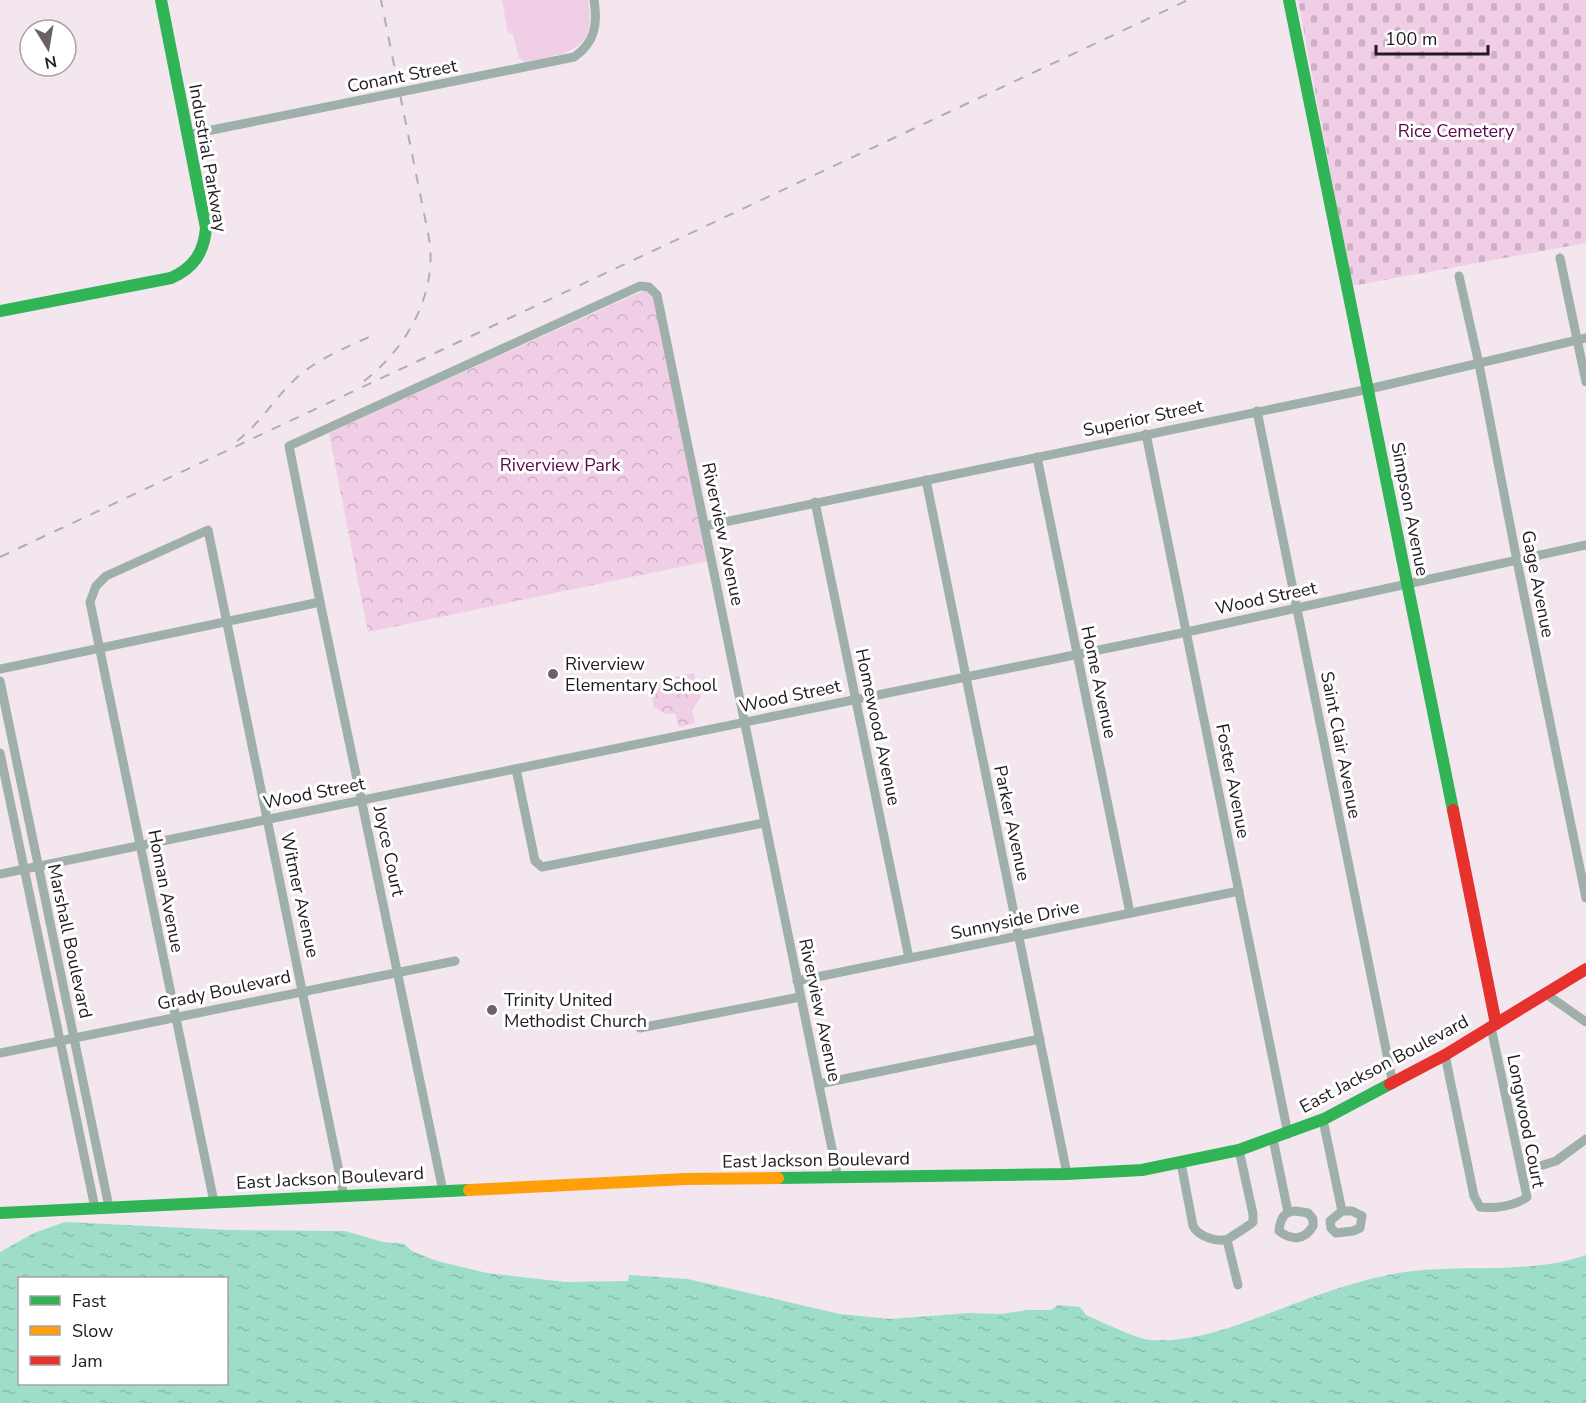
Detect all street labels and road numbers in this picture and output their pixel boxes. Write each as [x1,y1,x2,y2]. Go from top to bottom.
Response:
street label: Conant Street [345,53,460,98]
street label: Industrial Parkway [183,82,233,235]
street label: Superior Street [1081,393,1206,442]
street label: Simpson Avenue [1385,440,1435,578]
street label: Riverview Avenue [696,460,750,608]
street label: Gage Avenue [1516,528,1560,640]
street label: Wood Street [1213,575,1320,620]
street label: Home Avenue [1075,623,1123,741]
street label: Homewood Avenue [850,646,906,808]
street label: Saint Clair Avenue [1315,669,1367,821]
street label: Wood Street [737,673,844,718]
street label: Foster Avenue [1210,722,1256,840]
street label: Parker Avenue [988,763,1036,883]
street label: Wood Street [261,771,368,815]
street label: Joyce Court [367,803,410,899]
street label: Homan Avenue [142,827,190,955]
street label: Witmer Avenue [275,830,325,960]
street label: Marshall Boulevard [42,862,98,1020]
street label: Sunnyside Drive [949,895,1081,945]
street label: Riverview Avenue [793,936,847,1084]
street label: Grady Boulevard [155,964,293,1016]
street label: East Jackson Boulevard [1295,1009,1473,1119]
street label: Longwood Court [1501,1052,1551,1190]
street label: East Jackson Boulevard [722,1146,910,1174]
street label: East Jackson Boulevard [236,1161,424,1195]

